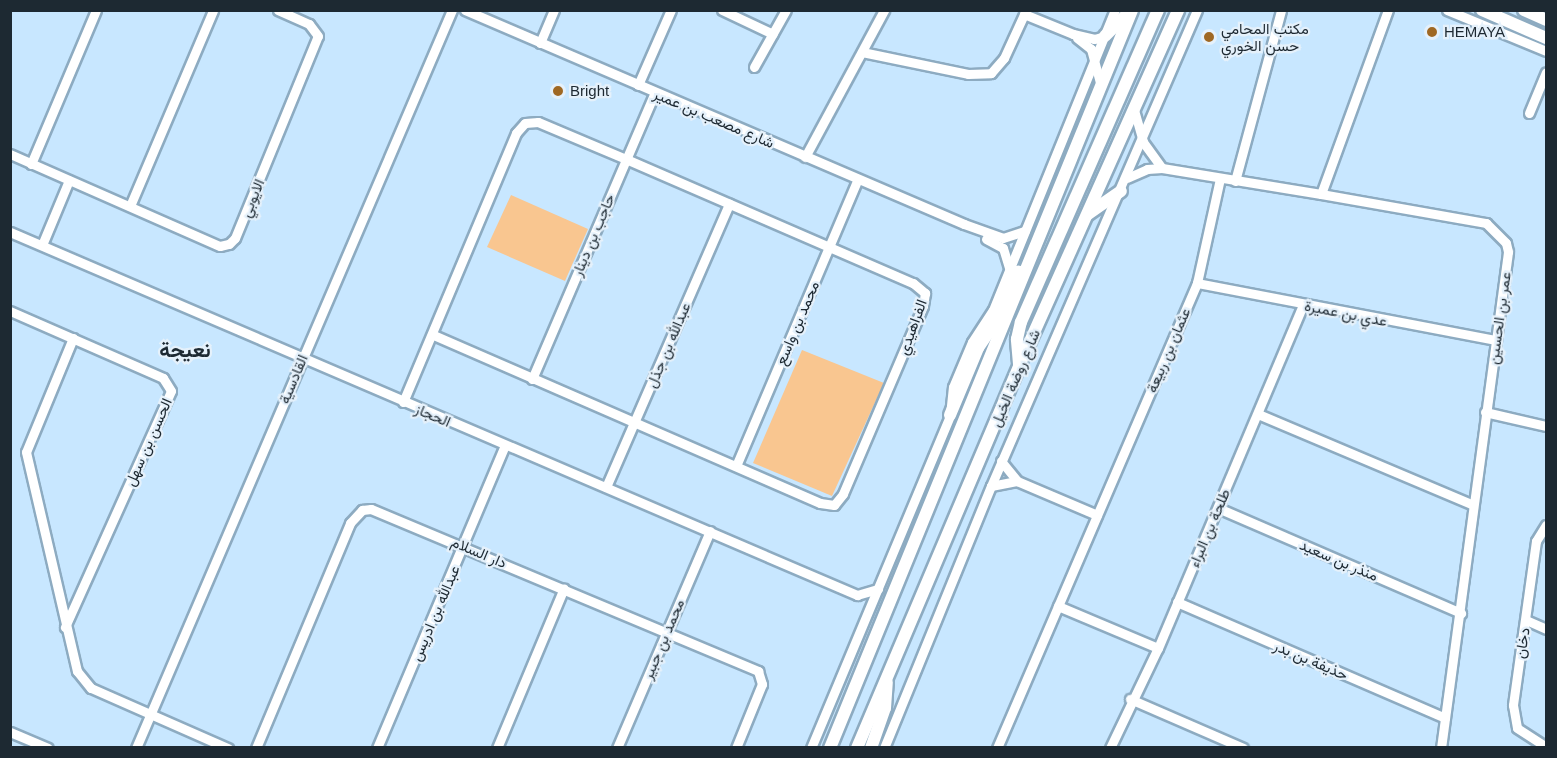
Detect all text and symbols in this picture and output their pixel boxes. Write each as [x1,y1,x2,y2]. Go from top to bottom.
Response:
place label: مكتب المحامي حسن الخوري [1221,19,1309,54]
place label: HEMAYA [1444,23,1505,41]
marker: HEMAYA [1425,25,1439,39]
marker: مكتب المحامي حسن الخوري [1202,30,1216,44]
place label: Bright [570,82,609,100]
marker: Bright [551,84,565,98]
street label: شارع مصعب بن عمير [651,84,777,152]
street label: الايوبي [236,176,268,220]
street label: حاجب بن دينار [568,191,618,279]
street label: عمر بن الحسين [1484,271,1514,365]
street label: محمد بن واسع [771,278,823,368]
street label: عدي بن عميرة [1303,296,1389,330]
street label: الفراهيدي [894,297,930,357]
street label: عبدالله بن جذل [642,300,694,390]
street label: عثمان بن ربيعة [1142,305,1194,395]
street label: شارع روضة الخيل [986,326,1044,430]
district label: نعيجة [159,337,211,363]
street label: القادسية [275,352,311,406]
street label: الحسن بن سهل [121,395,175,489]
street label: الحجاز [412,399,454,431]
street label: طلحة بن البراء [1184,486,1234,570]
street label: دار السلام [449,532,509,572]
street label: منذر بن سعيد [1297,535,1381,585]
street label: عبدالله بن ادريس [407,562,463,664]
street label: محمد بن جبير [638,596,688,682]
street label: دخان [1511,626,1533,660]
street label: حذيفة بن بدر [1271,636,1351,684]

